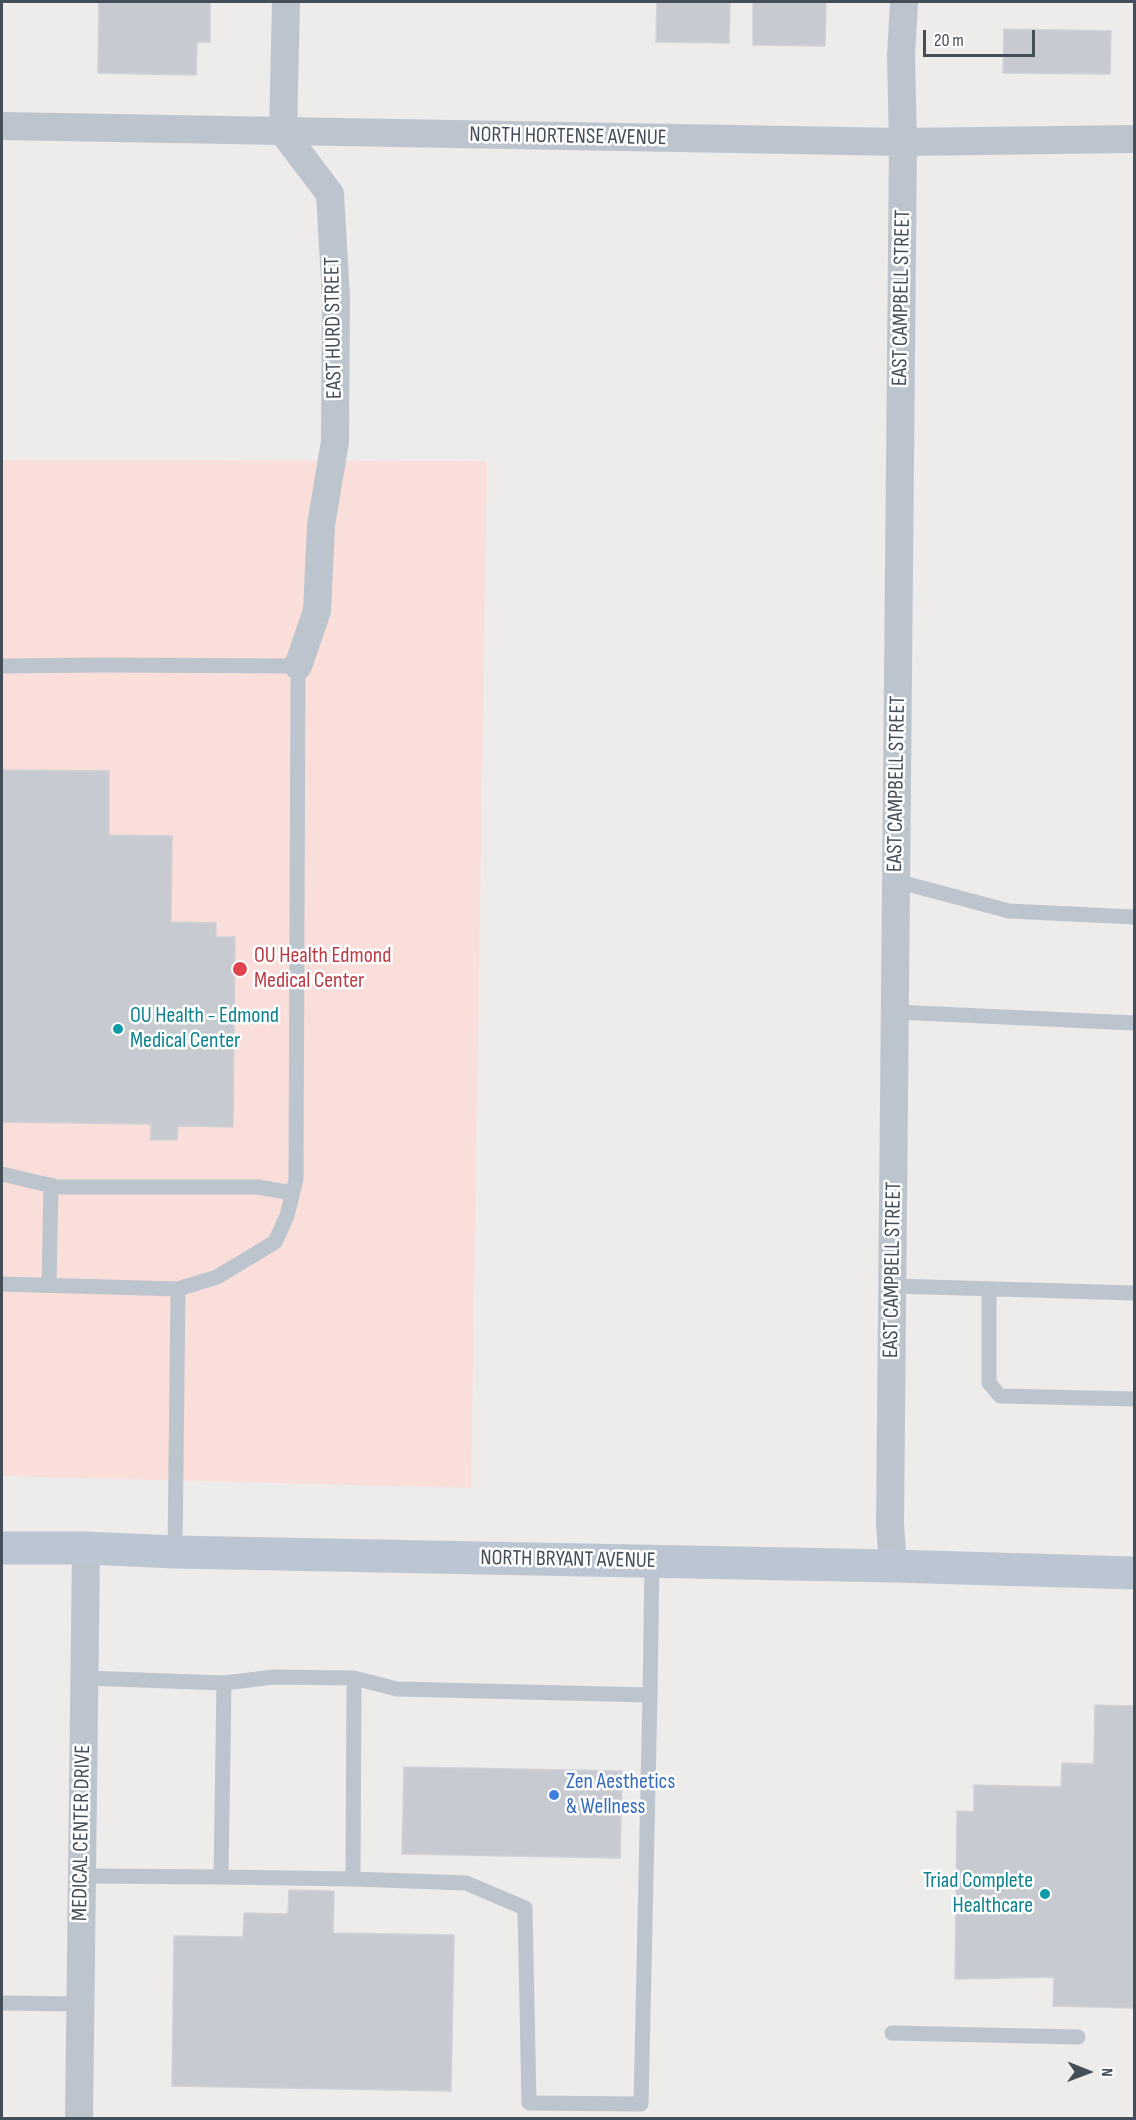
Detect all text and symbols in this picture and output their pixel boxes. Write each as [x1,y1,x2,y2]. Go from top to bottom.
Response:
scale bar [926,18,1038,56]
text: 20 m [934,30,964,51]
street label: NORTH HORTENSE AVENUE [469,122,667,152]
street label: EAST CAMPBELL STREET [887,210,917,386]
street label: EAST HURD STREET [320,257,348,399]
street label: EAST CAMPBELL STREET [882,696,912,872]
place label: OU Health Edmond Medical Center [254,943,391,994]
marker: OU Health Edmond Medical Center [231,960,249,978]
place label: OU Health - Edmond Medical Center [130,1003,279,1054]
marker: OU Health - Edmond Medical Center [111,1022,125,1036]
street label: EAST CAMPBELL STREET [878,1182,908,1358]
street label: NORTH BRYANT AVENUE [480,1545,656,1575]
street label: MEDICAL CENTER DRIVE [67,1745,97,1921]
place label: Zen Aesthetics & Wellness [566,1769,675,1820]
marker: Zen Aesthetics & Wellness [547,1788,561,1802]
place label: Triad Complete Healthcare [923,1868,1033,1920]
marker: Triad Complete Healthcare [1038,1887,1052,1901]
north arrow [1058,2042,1118,2102]
text: N [1097,2068,1116,2077]

